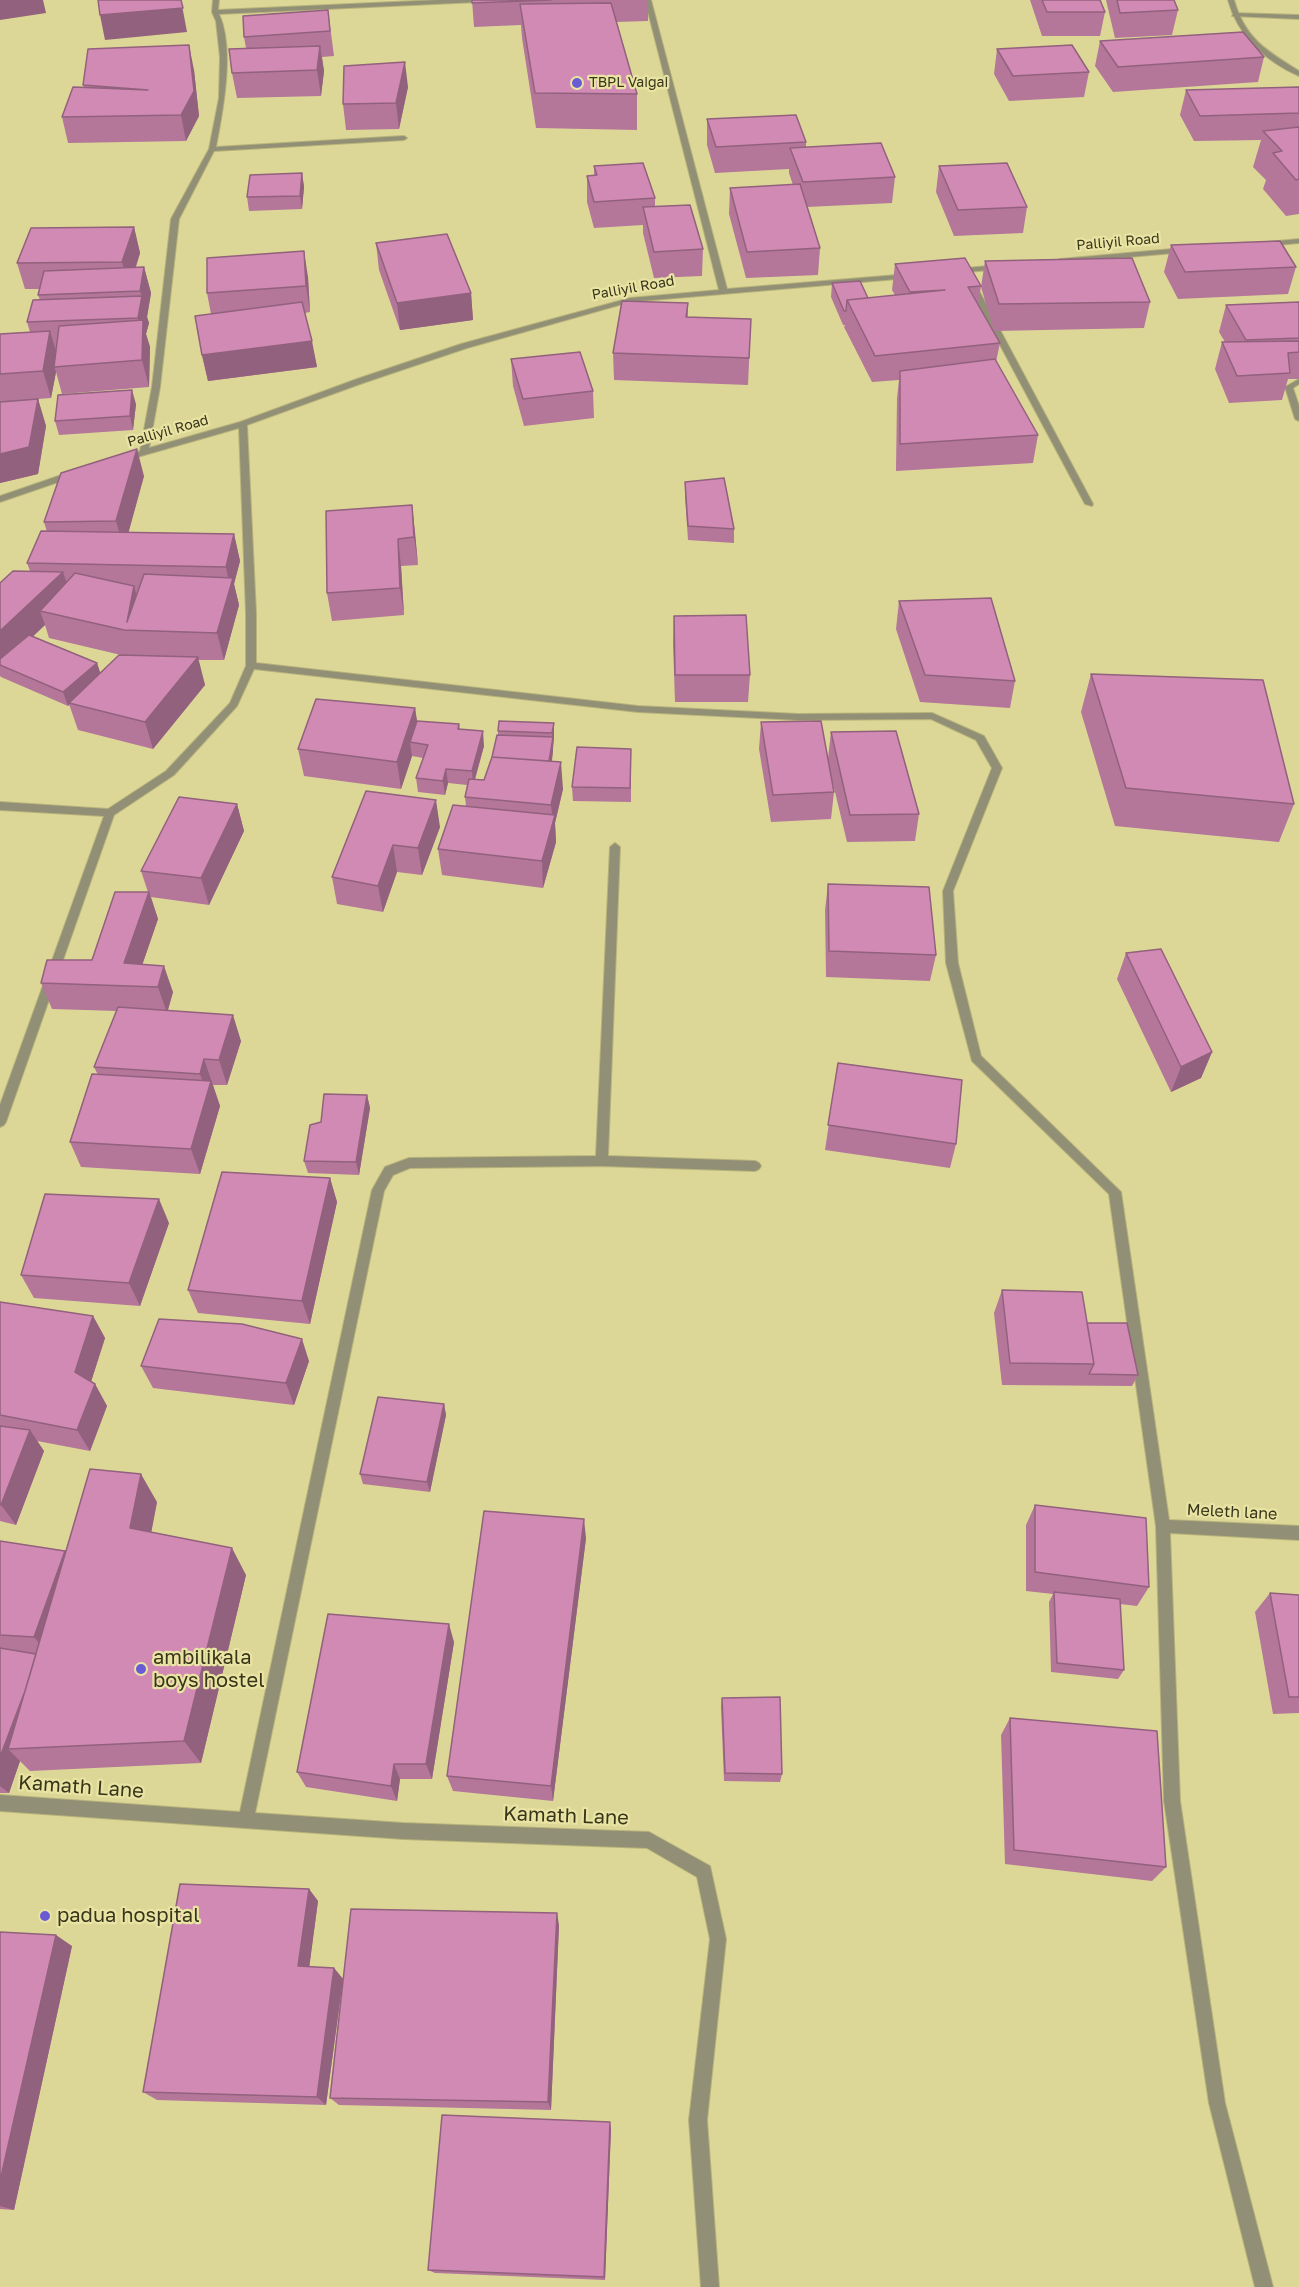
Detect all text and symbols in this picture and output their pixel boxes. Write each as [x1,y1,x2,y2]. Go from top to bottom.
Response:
place label: TBPL Vaigai [589,75,668,91]
marker: TBPL Vaigai [570,76,584,90]
street label: Palliyil Road [1076,230,1160,254]
street label: Palliyil Road [590,272,676,304]
street label: Palliyil Road [126,411,210,451]
street label: Meleth lane [1186,1500,1278,1524]
place label: ambilikala boys hostel [153,1646,265,1693]
marker: ambilikala boys hostel [134,1662,148,1676]
street label: Kamath Lane [17,1771,145,1803]
street label: Kamath Lane [503,1802,629,1830]
place label: padua hospital [57,1904,200,1928]
marker: padua hospital [38,1909,52,1923]

